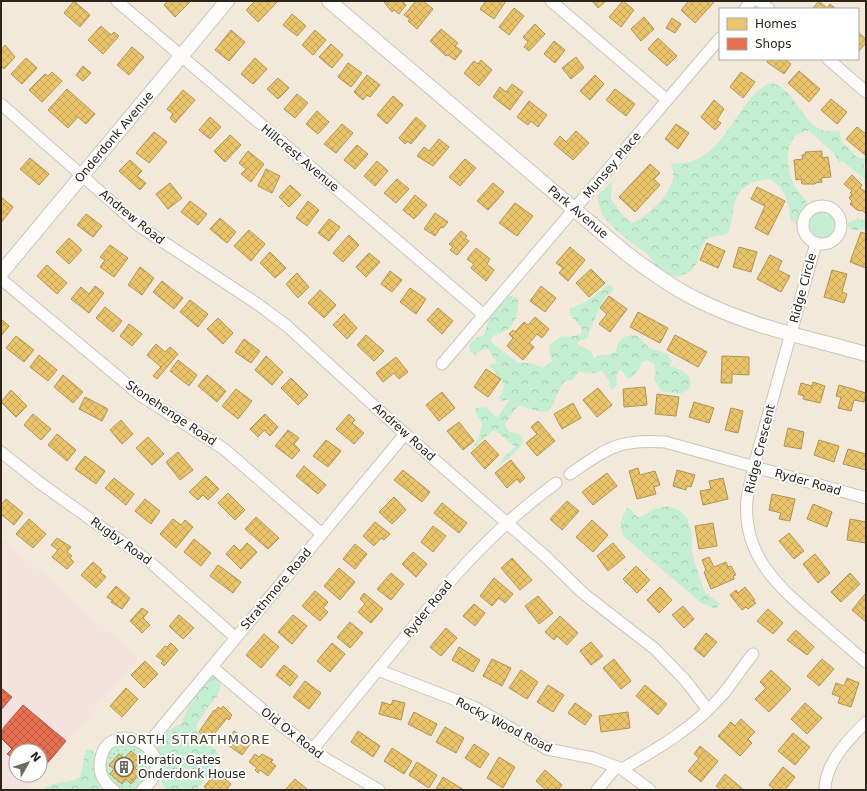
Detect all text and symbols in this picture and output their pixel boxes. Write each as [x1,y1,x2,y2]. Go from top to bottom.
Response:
legend [719,8,859,60]
text: Homes [755,17,797,31]
text: Shops [755,37,791,51]
street label: Onderdonk Avenue [72,89,156,185]
street label: Hillcrest Avenue [258,121,342,195]
street label: Munsey Place [580,129,644,201]
street label: Park Avenue [545,183,611,241]
street label: Andrew Road [97,187,167,247]
street label: Ridge Circle [787,252,819,324]
street label: Stonehenge Road [123,378,219,448]
street label: Andrew Road [370,400,438,464]
street label: Ridge Crescent [742,403,778,495]
street label: Ryder Road [773,466,843,498]
street label: Rugby Road [88,514,154,568]
street label: Strathmore Road [238,545,314,633]
street label: Ryder Road [401,578,455,640]
street label: Rocky Wood Road [453,695,555,755]
street label: Old Ox Road [258,704,326,762]
district label: NORTH STRATHMORE [116,732,270,747]
north arrow [8,743,48,783]
text: N [27,749,43,765]
place label: Horatio Gates Onderdonk House [138,753,246,781]
building icon: Horatio Gates Onderdonk House [113,756,135,778]

